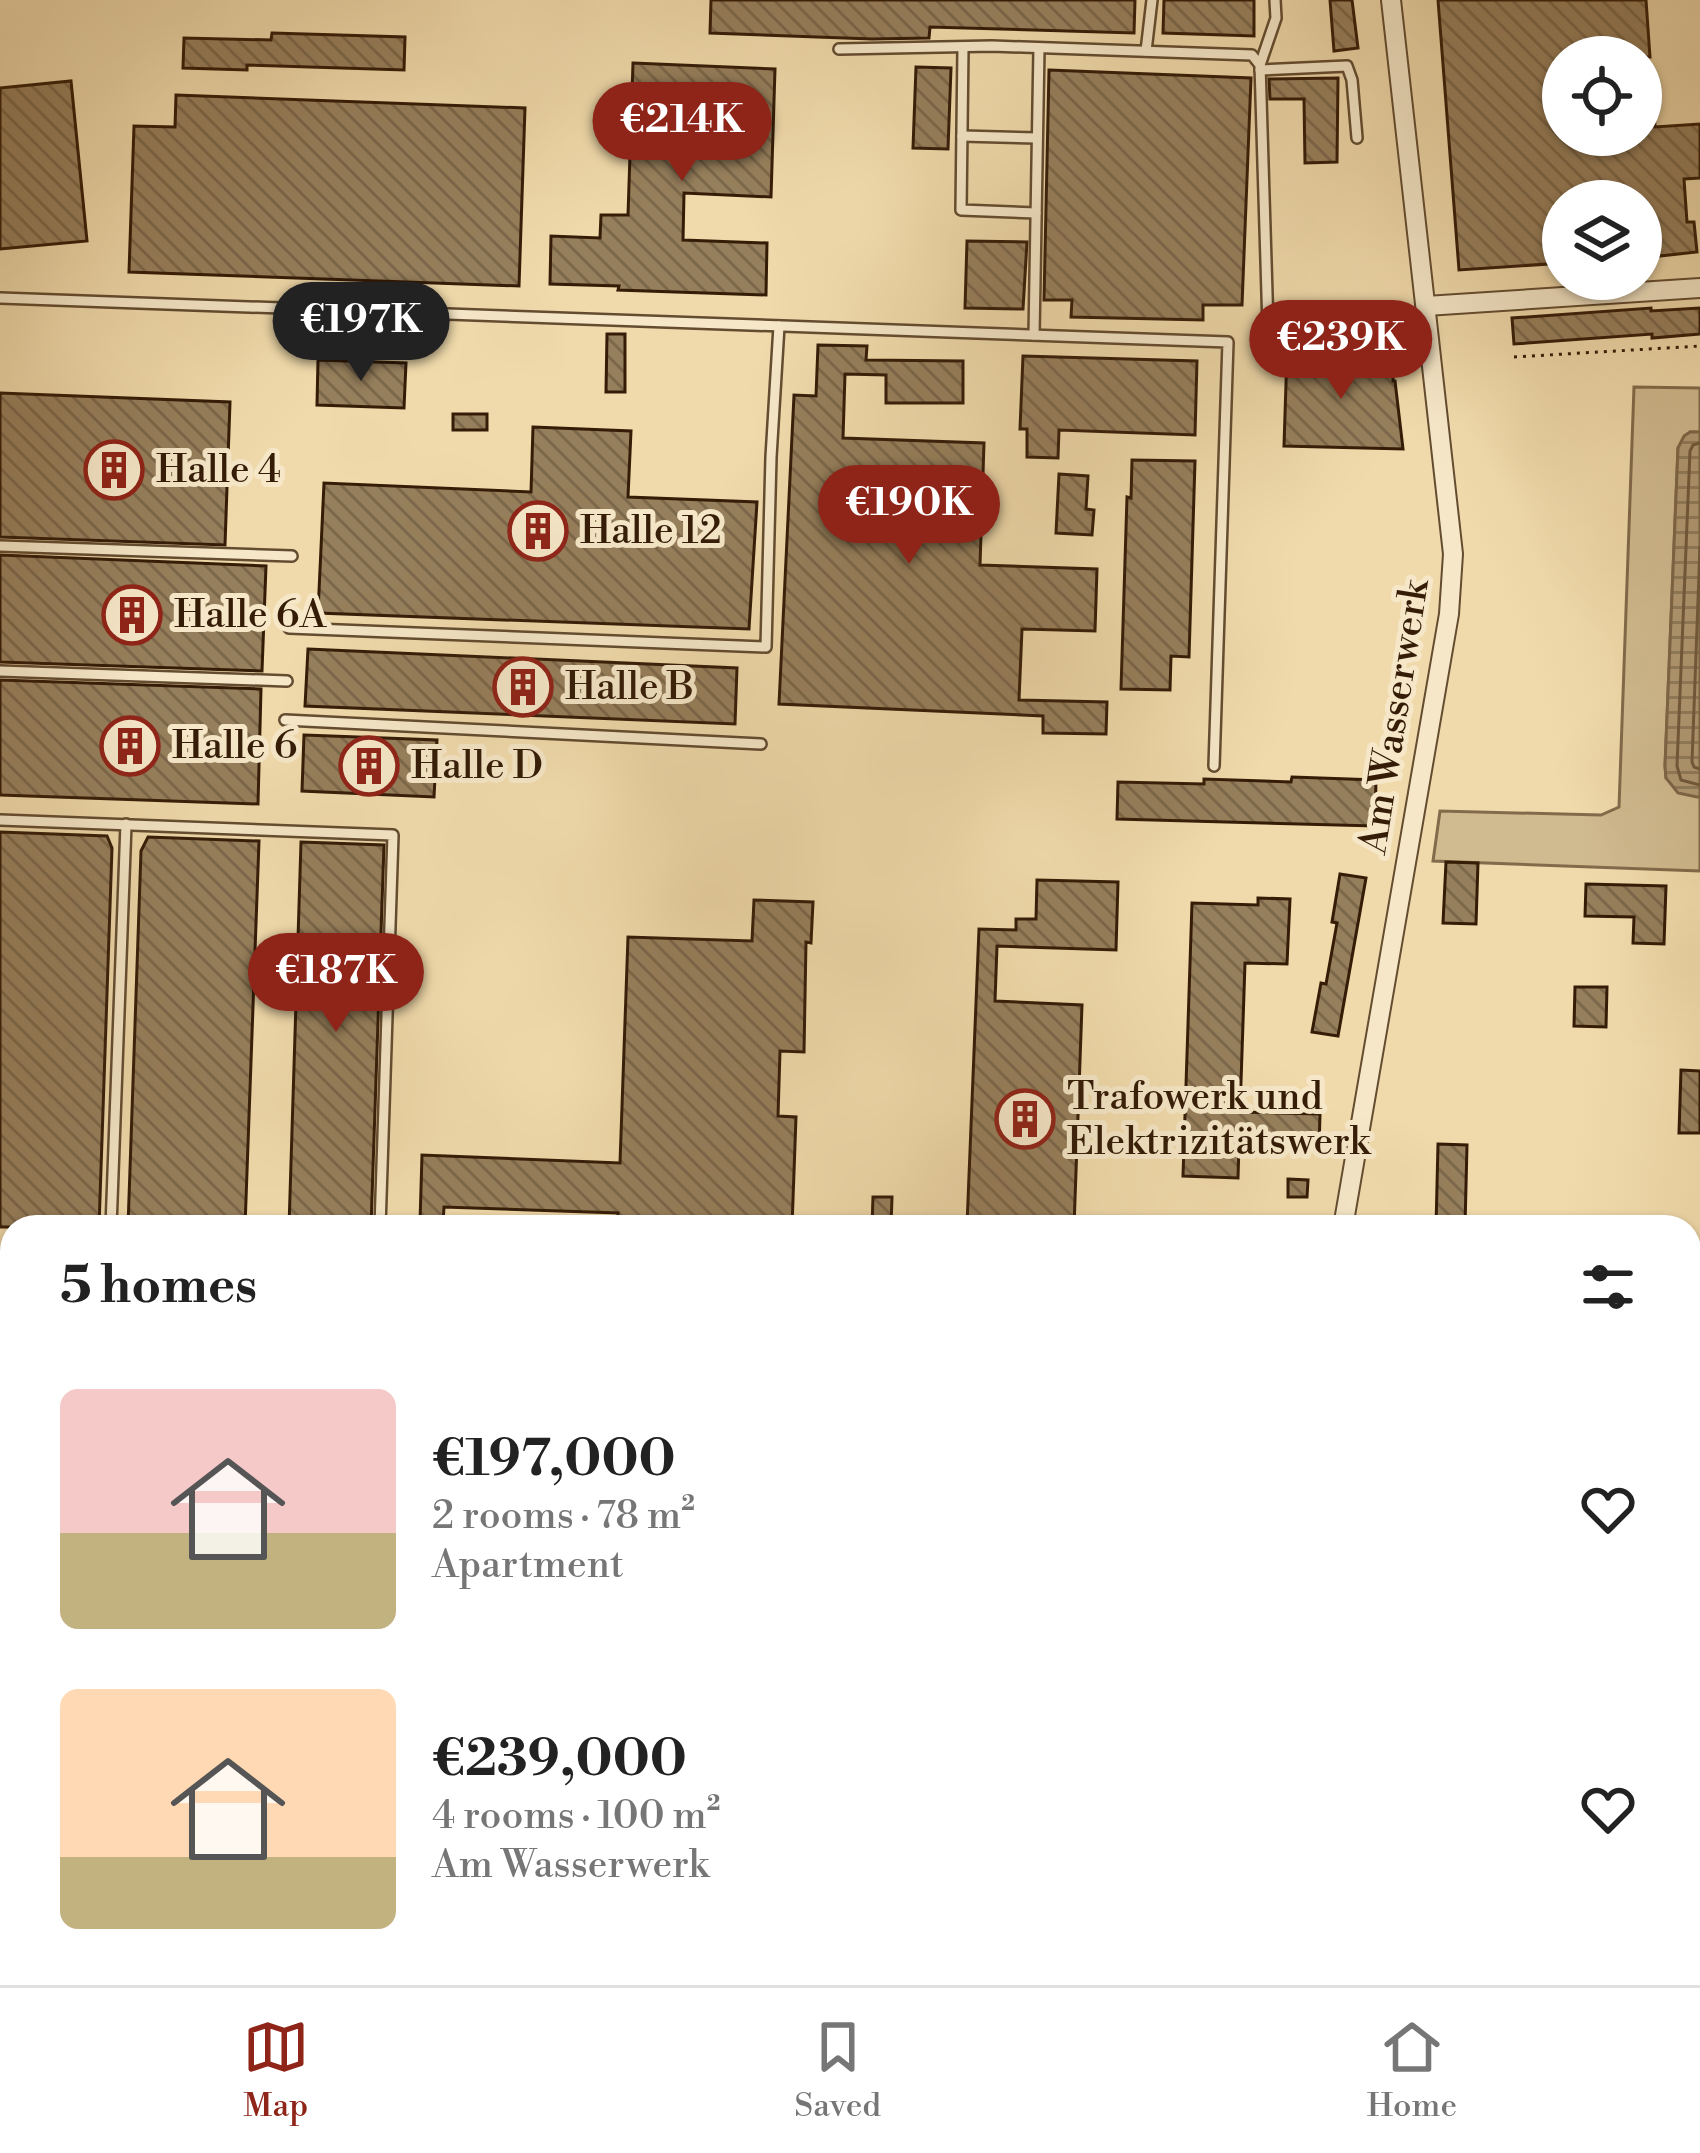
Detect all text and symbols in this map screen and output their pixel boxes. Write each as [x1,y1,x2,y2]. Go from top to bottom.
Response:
map controls [1542,36,1662,300]
button: locate [1542,36,1662,156]
pin: €214K [598,82,766,184]
text: €214K [620,96,745,145]
button: layers [1542,180,1662,300]
pin: €197K [277,282,445,384]
text: €197K [300,296,422,345]
pin: €239K [1257,300,1425,402]
text: €239K [1276,314,1406,363]
building icon: Halle 4 [83,439,145,501]
place label: Halle 4 [156,446,281,495]
pin: €190K [825,465,993,567]
text: €190K [845,479,973,528]
building icon: Halle 12 [507,500,569,562]
place label: Halle 12 [580,507,722,556]
street label: Am Wasserwerk [1349,575,1441,859]
building icon: Halle 6A [101,584,163,646]
place label: Halle 6A [174,591,327,640]
building icon: Halle B [492,656,554,718]
place label: Halle B [565,663,694,712]
building icon: Halle 6 [99,715,161,777]
place label: Halle 6 [172,722,297,771]
building icon: Halle D [338,735,400,797]
place label: Halle D [411,742,543,791]
pin: €187K [252,933,420,1035]
text: €187K [275,947,397,996]
place label: Trafowerk und Elektrizitätswerk [1067,1073,1371,1167]
building icon: Trafowerk und Elektrizitätswerk [994,1088,1056,1150]
icon: filters [1575,1254,1641,1320]
text: 5 homes [60,1255,257,1319]
text: €197,000 [432,1428,676,1492]
icon: home [156,1437,300,1581]
icon: heart [1575,1476,1641,1542]
text: 2 rooms · 78 m² [432,1492,695,1541]
text: Apartment [432,1541,624,1590]
text: €239,000 [432,1728,687,1792]
icon: home [156,1737,300,1881]
icon: heart [1575,1776,1641,1842]
text: 4 rooms · 100 m² [432,1792,720,1841]
text: Am Wasserwerk [432,1841,709,1890]
tab: Map [243,2014,309,2127]
tab: Saved [794,2014,881,2127]
tab: Home [1367,2014,1457,2127]

